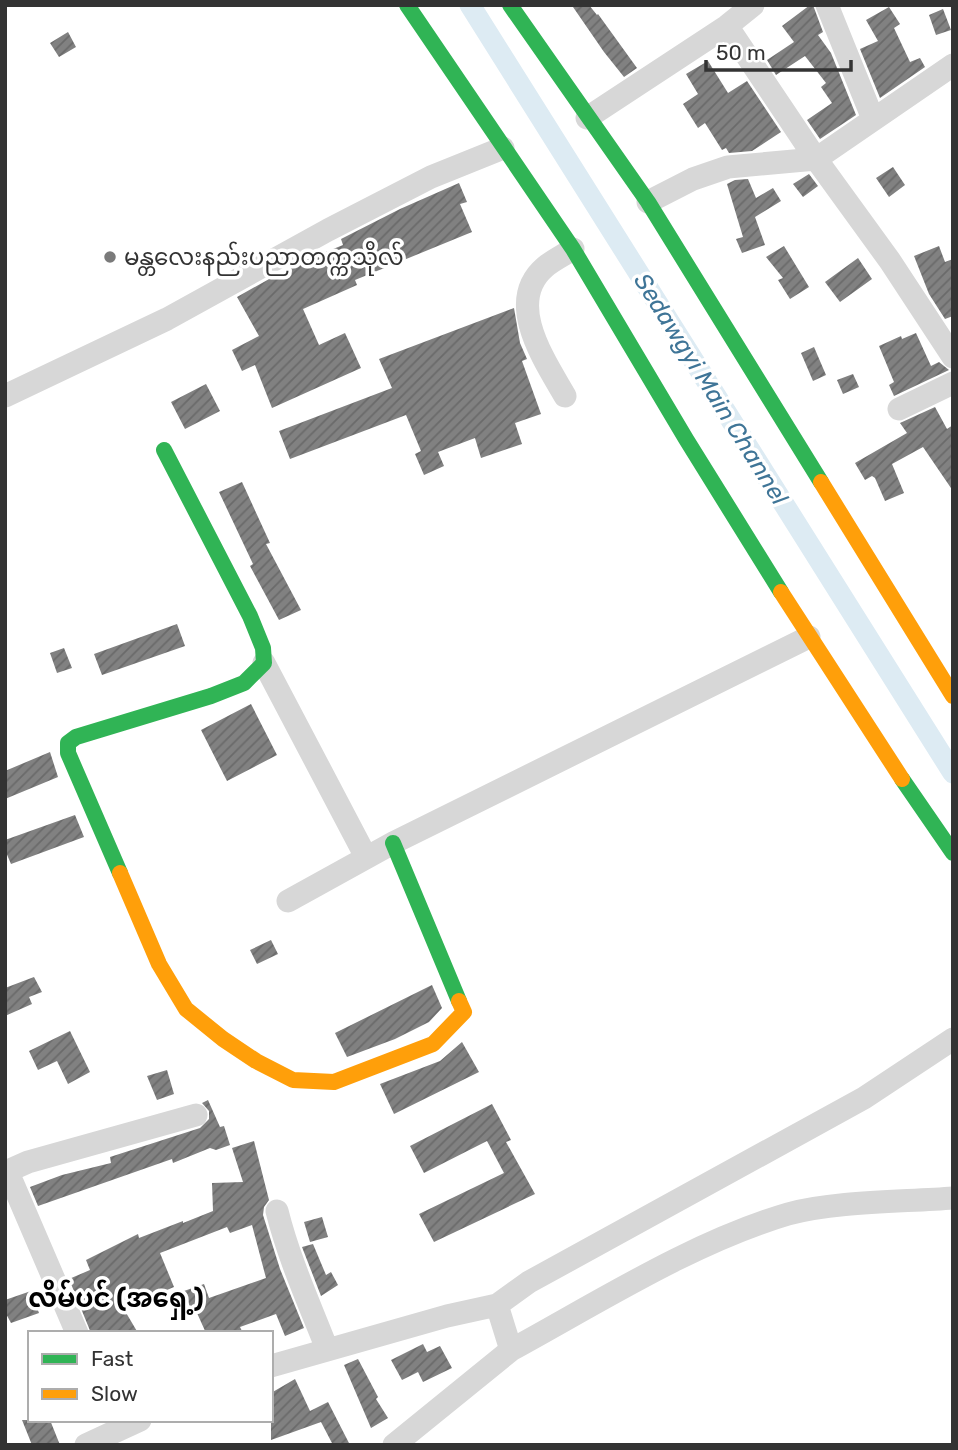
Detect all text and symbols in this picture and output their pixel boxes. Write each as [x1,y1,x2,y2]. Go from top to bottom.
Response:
scale bar [706,28,851,72]
text: 50 m [716,40,766,65]
place label: မန္တလေးနည်းပညာတက္ကသိုလ် [124,241,404,276]
marker: မန္တလေးနည်းပညာတက္ကသိုလ် [102,249,118,265]
water label: Sedawgyi Main Channel [628,268,794,511]
district label: လိမ်ပင် (အရှေ့) [28,1279,204,1320]
legend [28,1331,273,1422]
text: Fast [91,1346,133,1371]
text: Slow [91,1381,138,1406]

